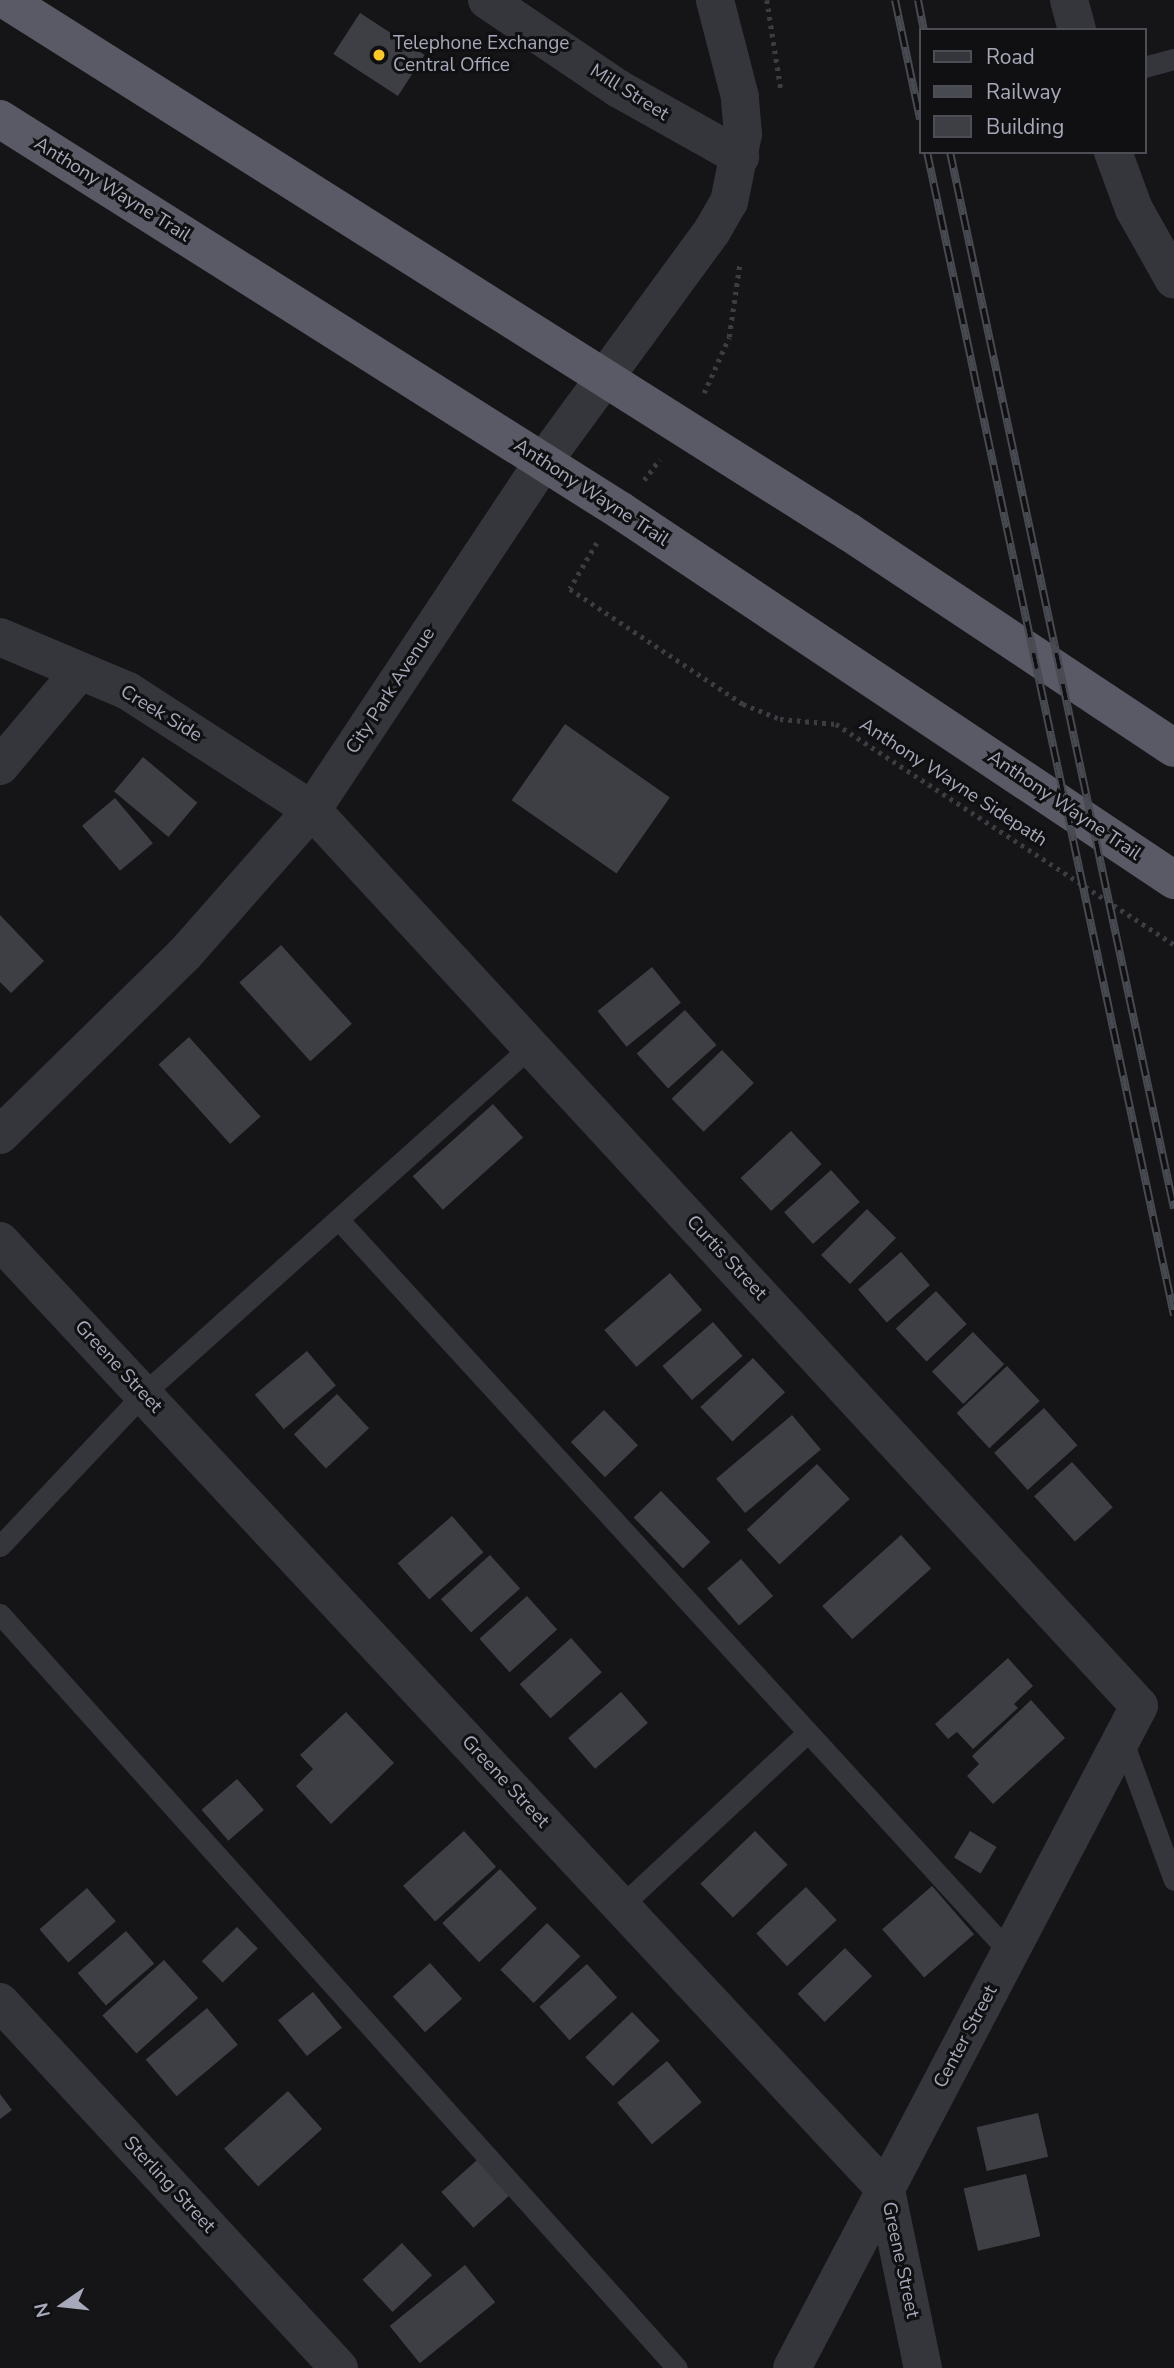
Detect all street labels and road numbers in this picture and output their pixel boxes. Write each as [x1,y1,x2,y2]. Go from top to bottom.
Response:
street label: Mill Street [585,60,673,126]
street label: Anthony Wayne Trail [30,133,194,247]
street label: Anthony Wayne Trail [509,434,673,552]
street label: City Park Avenue [342,624,440,758]
street label: Creek Side [116,681,206,747]
street label: Anthony Wayne Sidepath [855,714,1051,852]
street label: Anthony Wayne Trail [983,746,1145,866]
street label: Curtis Street [681,1211,771,1305]
street label: Greene Street [69,1316,167,1418]
street label: Greene Street [456,1731,554,1833]
street label: Center Street [929,1982,1003,2092]
street label: Sterling Street [118,2132,220,2238]
street label: Greene Street [877,2200,923,2320]

